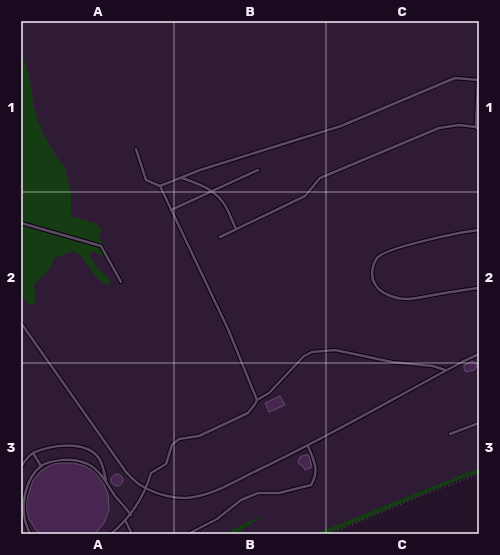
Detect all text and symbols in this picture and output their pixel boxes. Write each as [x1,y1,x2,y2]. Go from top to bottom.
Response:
text: A [93,4,103,19]
text: B [245,4,255,19]
text: C [397,4,407,19]
text: 1 [8,100,14,115]
text: 1 [486,100,492,115]
text: 2 [7,270,15,285]
text: 2 [485,270,493,285]
text: 3 [7,440,16,455]
text: 3 [485,440,494,455]
text: A [93,537,103,552]
text: B [245,537,255,552]
text: C [397,537,407,552]

